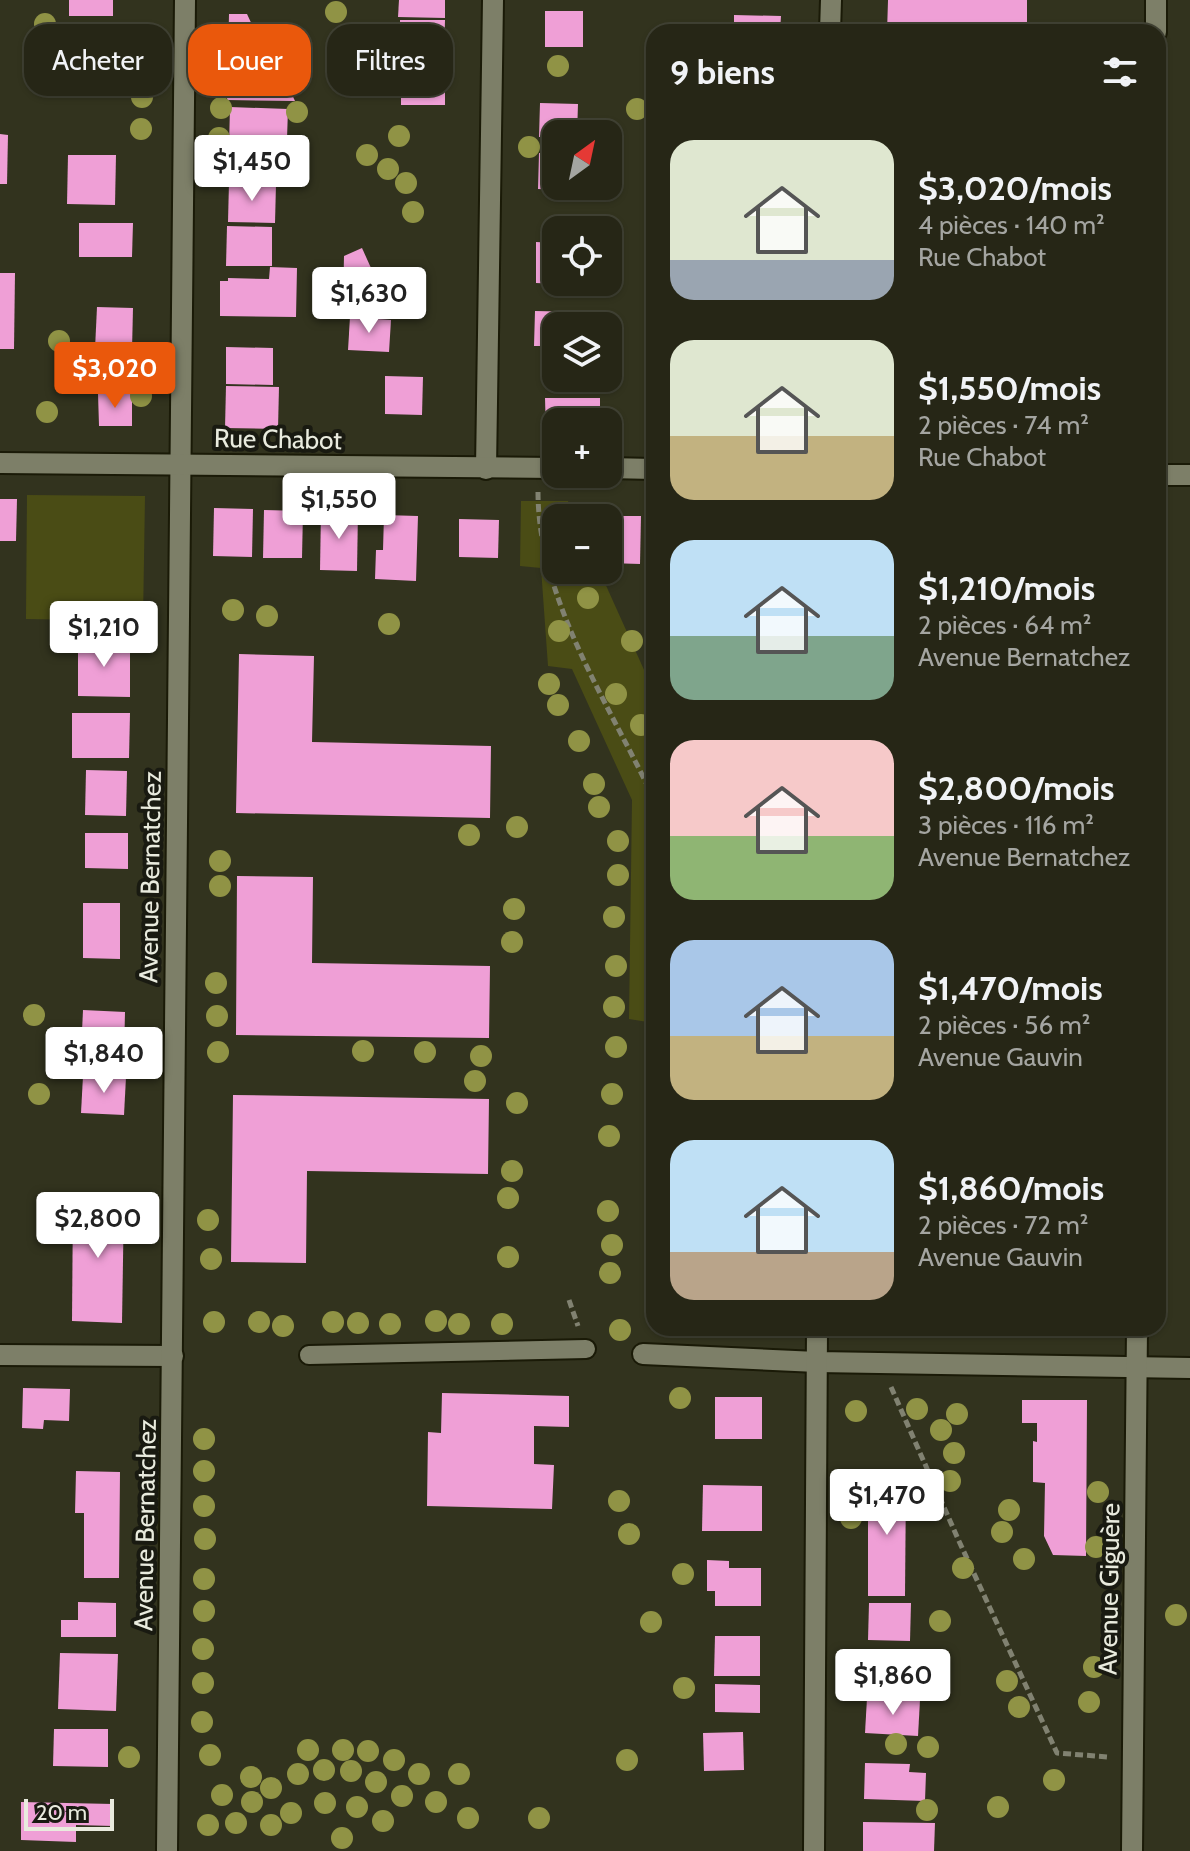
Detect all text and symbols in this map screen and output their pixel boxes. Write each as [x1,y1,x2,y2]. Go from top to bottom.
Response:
chip: Acheter [24,24,172,96]
chip: Louer [188,24,311,96]
chip: Filtres [327,24,453,96]
icon: filters [1098,50,1142,94]
text: 9 biens [670,51,775,93]
north arrow [542,120,622,200]
map controls [542,120,622,584]
pin: $1,450 [187,135,317,203]
text: $1,450 [212,145,292,177]
text: $3,020/mois [918,167,1112,209]
icon: home [734,172,830,268]
text: 4 pièces · 140 m² [918,209,1105,241]
button: locate [542,216,622,296]
text: Rue Chabot [918,241,1046,273]
pin: $1,630 [304,267,434,335]
text: $1,630 [330,277,408,309]
button: layers [542,312,622,392]
pin: $3,020 [50,342,180,410]
text: $3,020 [72,352,158,384]
text: $1,550/mois [918,367,1101,409]
icon: home [734,372,830,468]
button: + [542,408,622,488]
text: 2 pièces · 74 m² [918,409,1089,441]
street label: Rue Chabot [214,422,343,456]
text: Rue Chabot [918,441,1046,473]
pin: $1,550 [274,473,404,541]
text: $1,550 [301,483,378,515]
button: − [542,504,622,584]
text: $1,210/mois [918,567,1095,609]
icon: home [734,572,830,668]
pin: $1,210 [39,601,169,669]
text: 2 pièces · 64 m² [918,609,1091,641]
text: $1,210 [68,611,140,643]
text: Avenue Bernatchez [918,641,1130,673]
text: $2,800/mois [918,767,1115,809]
street label: Avenue Bernatchez [132,771,168,983]
icon: home [734,772,830,868]
text: 3 pièces · 116 m² [918,809,1094,841]
text: Avenue Bernatchez [918,841,1130,873]
text: $1,470/mois [918,967,1103,1009]
icon: home [734,972,830,1068]
text: 2 pièces · 56 m² [918,1009,1090,1041]
pin: $1,840 [39,1027,169,1095]
text: $1,840 [64,1037,144,1069]
text: Avenue Gauvin [918,1041,1083,1073]
text: $1,860/mois [918,1167,1104,1209]
icon: home [734,1172,830,1268]
pin: $2,800 [33,1192,163,1260]
text: $2,800 [54,1202,142,1234]
text: 2 pièces · 72 m² [918,1209,1088,1241]
text: Avenue Gauvin [918,1241,1083,1273]
street label: Avenue Bernatchez [127,1419,163,1631]
pin: $1,470 [822,1469,952,1537]
text: $1,470 [848,1479,926,1511]
street label: Avenue Giguère [1091,1503,1127,1675]
pin: $1,860 [828,1649,958,1717]
text: $1,860 [853,1659,933,1691]
scale bar [24,1795,114,1831]
text: 20 m [36,1799,87,1826]

